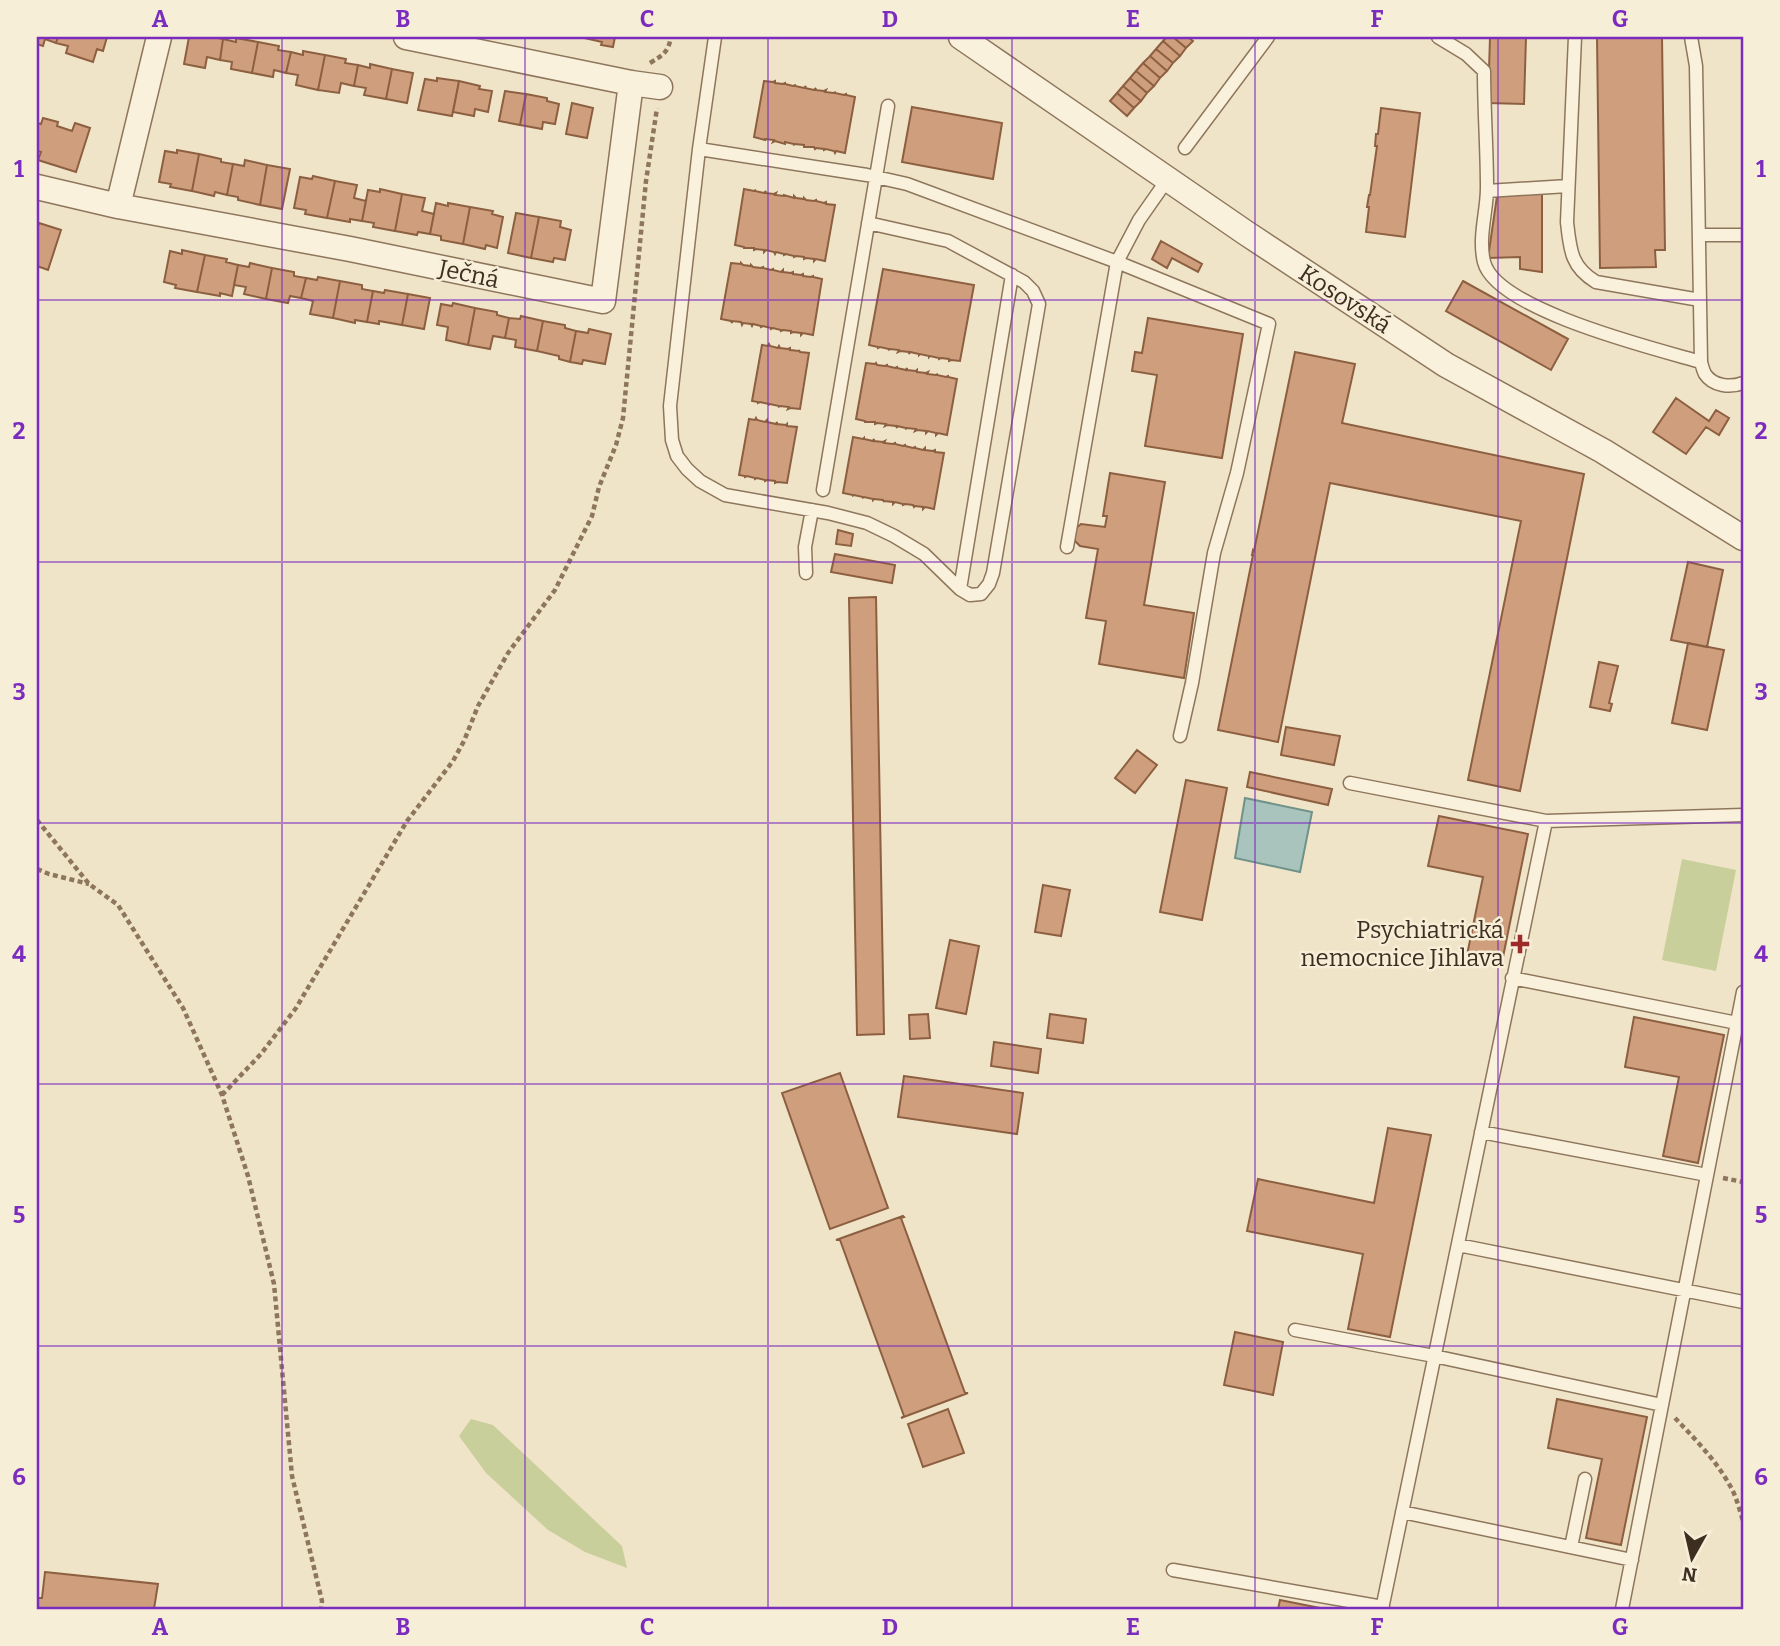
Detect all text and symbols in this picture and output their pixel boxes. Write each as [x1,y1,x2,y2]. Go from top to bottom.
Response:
text: A [152,5,169,33]
text: B [396,5,410,33]
text: C [640,5,654,33]
text: D [882,5,898,33]
text: E [1126,5,1140,33]
text: F [1371,5,1384,33]
text: G [1612,5,1629,33]
text: 1 [14,155,24,183]
text: 1 [1756,155,1766,183]
street label: Ječná [435,254,502,294]
street label: Kosovská [1294,259,1396,339]
text: 2 [13,417,26,445]
text: 2 [1755,417,1768,445]
text: 3 [12,678,26,706]
text: 3 [1754,678,1768,706]
place label: Psychiatrická nemocnice Jihlava [1300,916,1504,972]
marker: Psychiatrická nemocnice Jihlava [1510,934,1530,954]
text: 4 [12,940,26,968]
text: 4 [1754,940,1768,968]
text: 5 [13,1201,25,1229]
text: 5 [1755,1201,1767,1229]
text: 6 [12,1463,26,1491]
text: 6 [1754,1463,1768,1491]
north arrow [1658,1524,1728,1594]
text: N [1681,1562,1699,1587]
text: A [152,1613,169,1641]
text: B [396,1613,410,1641]
text: C [640,1613,654,1641]
text: D [882,1613,898,1641]
text: E [1126,1613,1140,1641]
text: F [1371,1613,1384,1641]
text: G [1612,1613,1629,1641]

